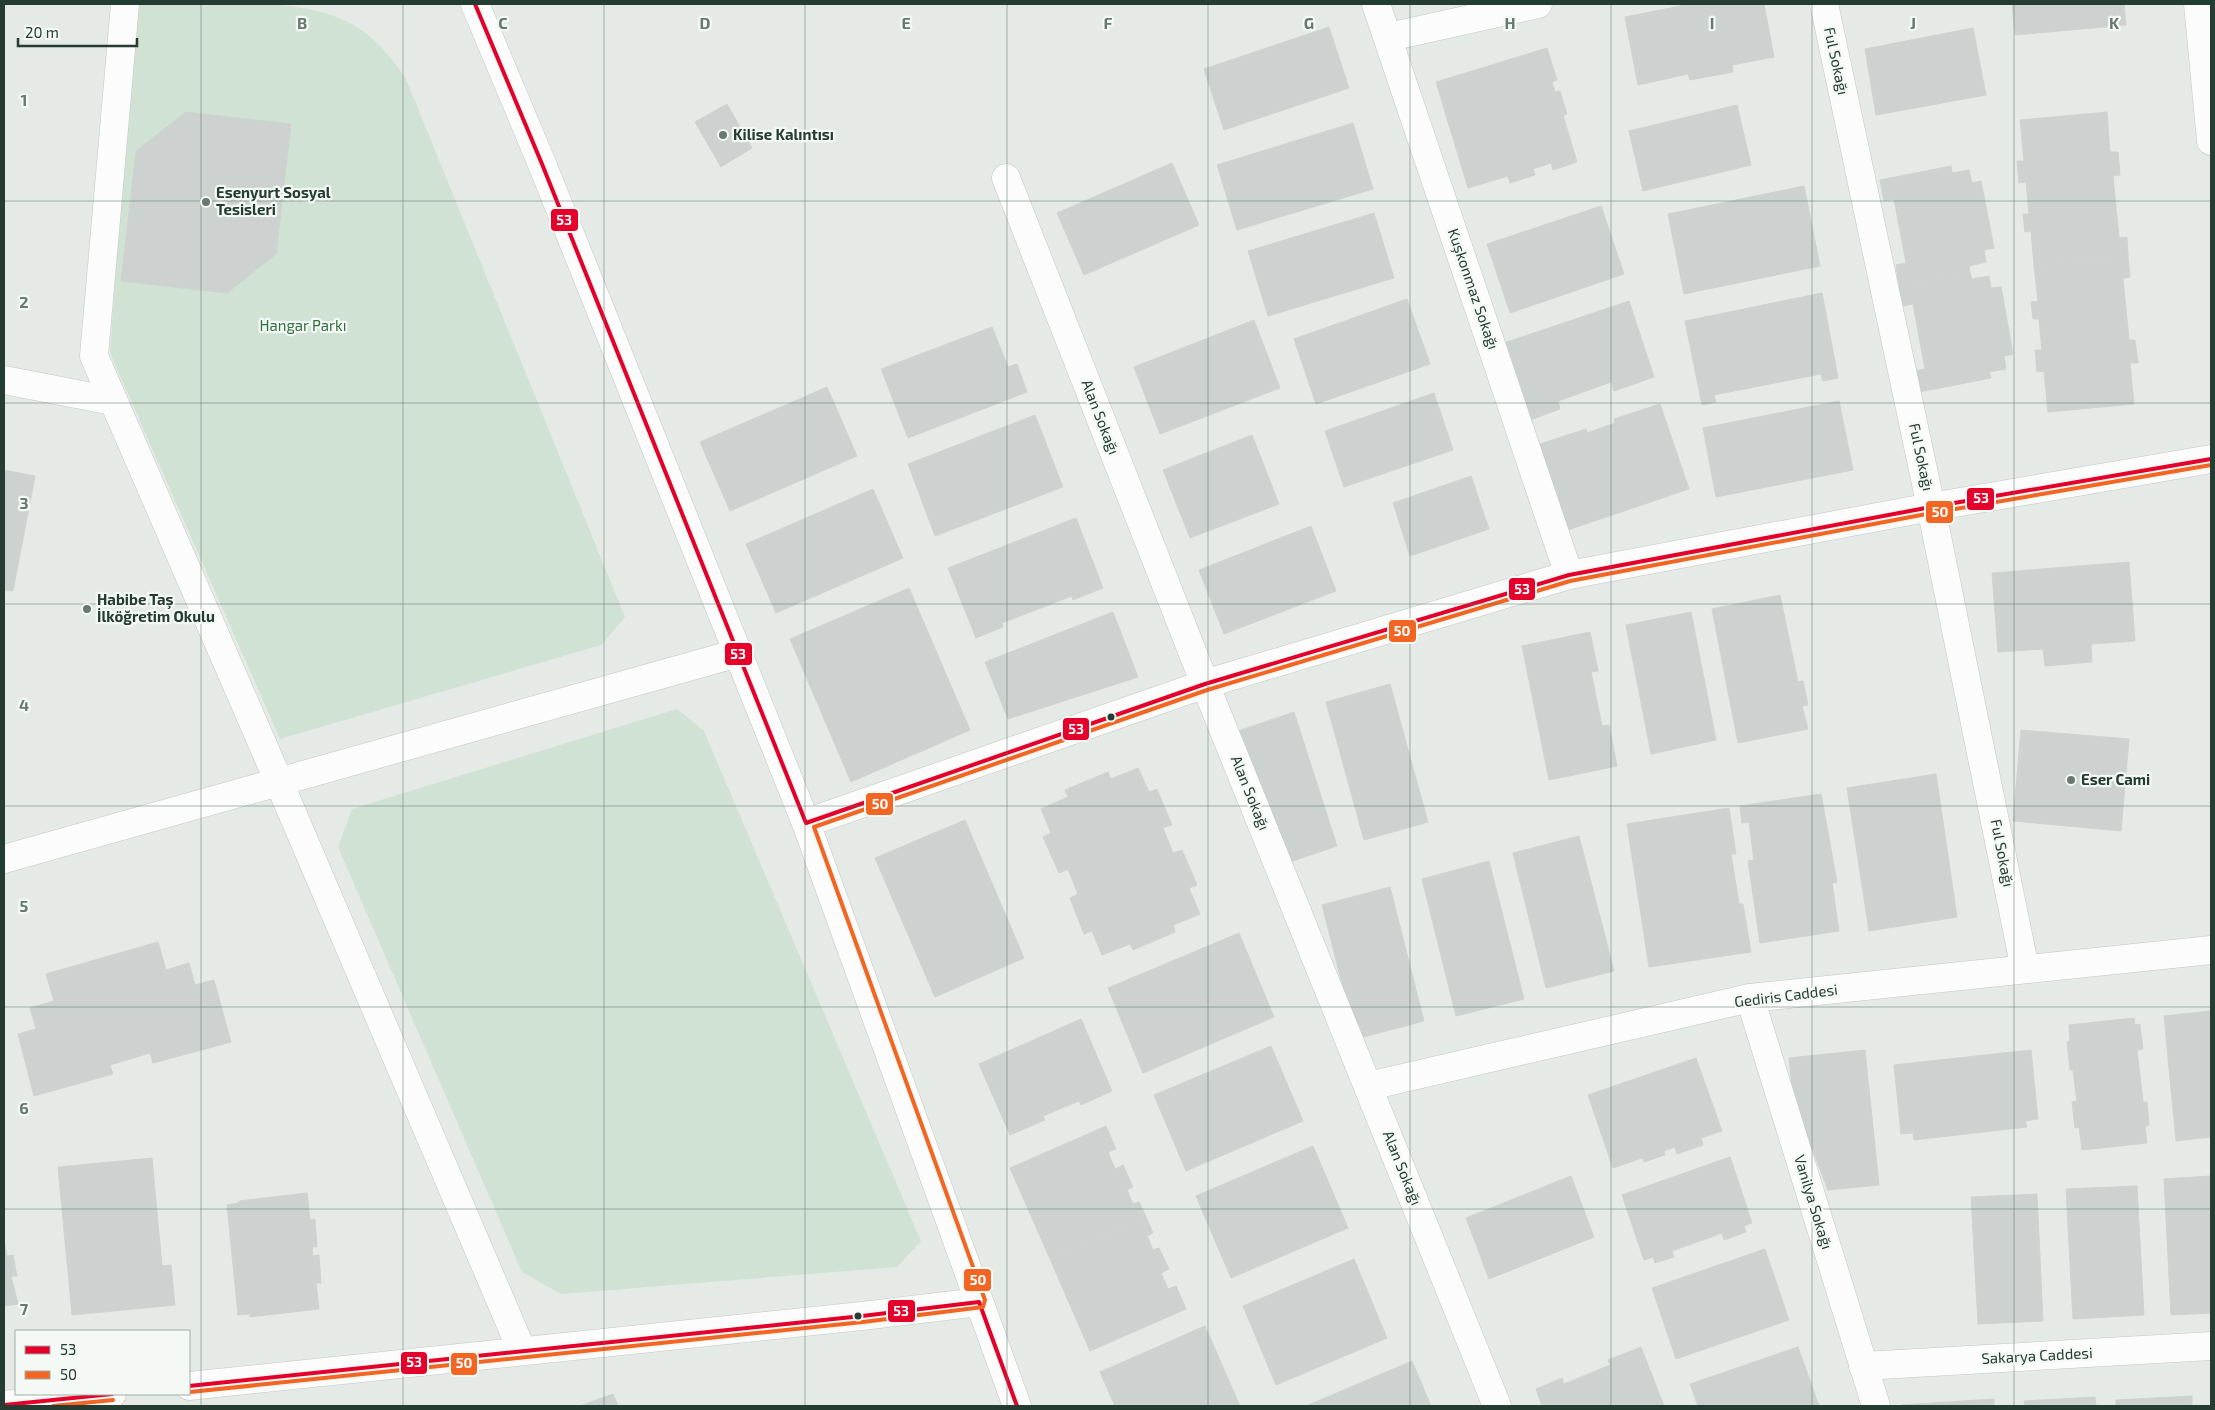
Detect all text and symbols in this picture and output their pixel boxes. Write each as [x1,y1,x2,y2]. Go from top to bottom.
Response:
text: B [297,13,307,32]
text: C [498,13,508,32]
text: D [700,13,711,32]
text: E [901,13,911,32]
text: F [1104,13,1113,32]
text: G [1304,13,1314,32]
text: H [1504,13,1516,32]
text: I [1710,13,1714,32]
text: J [1910,13,1916,32]
text: K [2109,13,2120,32]
scale bar [18,15,136,47]
text: 20 m [25,23,59,41]
street label: Ful Sokağı [1821,25,1853,96]
text: 1 [21,90,27,109]
place label: Kilise Kalıntısı [733,125,834,143]
marker: Kilise Kalıntısı [717,129,729,141]
place label: Esenyurt Sosyal Tesisleri [216,183,331,218]
marker: Esenyurt Sosyal Tesisleri [200,196,212,208]
line badge: 53 [550,208,579,232]
text: 53 [556,211,572,228]
street label: Kuşkonmaz Sokağı [1444,226,1503,352]
text: 2 [19,292,29,311]
park label: Hangar Parkı [260,316,346,334]
street label: Alan Sokağı [1078,377,1123,457]
street label: Ful Sokağı [1906,421,1938,492]
line badge: 53 [1966,487,1995,511]
text: 53 [1973,489,1989,506]
text: 3 [19,493,29,512]
line badge: 50 [1925,500,1954,524]
text: 50 [1932,503,1948,520]
line badge: 53 [1508,577,1536,601]
text: 53 [1514,580,1530,597]
place label: Habibe Taş İlköğretim Okulu [97,590,215,625]
marker: Habibe Taş İlköğretim Okulu [81,603,93,615]
line badge: 50 [1388,619,1417,643]
text: 50 [1394,622,1410,639]
line badge: 53 [724,642,753,666]
text: 53 [730,645,746,662]
text: 4 [19,695,29,714]
unlabelled marker [1106,712,1116,722]
line badge: 53 [1062,717,1090,741]
text: 53 [1068,720,1084,737]
street label: Alan Sokağı [1228,753,1274,833]
place label: Eser Cami [2081,770,2150,788]
marker: Eser Cami [2065,774,2077,786]
line badge: 50 [865,792,894,816]
text: 50 [872,795,888,812]
street label: Ful Sokağı [1988,817,2018,888]
text: 5 [20,896,29,915]
street label: Gediris Caddesi [1733,980,1839,1010]
text: 6 [19,1098,29,1117]
street label: Alan Sokağı [1380,1128,1426,1208]
street label: Vanilya Sokağı [1791,1152,1837,1251]
line badge: 50 [963,1268,992,1292]
text: 50 [970,1271,986,1288]
text: 7 [20,1299,29,1318]
line badge: 53 [887,1299,916,1323]
text: 53 [893,1302,909,1319]
unlabelled marker [853,1311,863,1321]
legend [15,1330,190,1395]
text: 53 [60,1340,76,1358]
street label: Sakarya Caddesi [1981,1343,2093,1367]
line badge: 53 [400,1351,428,1375]
line badge: 50 [450,1352,478,1376]
text: 53 [406,1353,422,1370]
text: 50 [456,1354,472,1371]
text: 50 [60,1365,77,1383]

